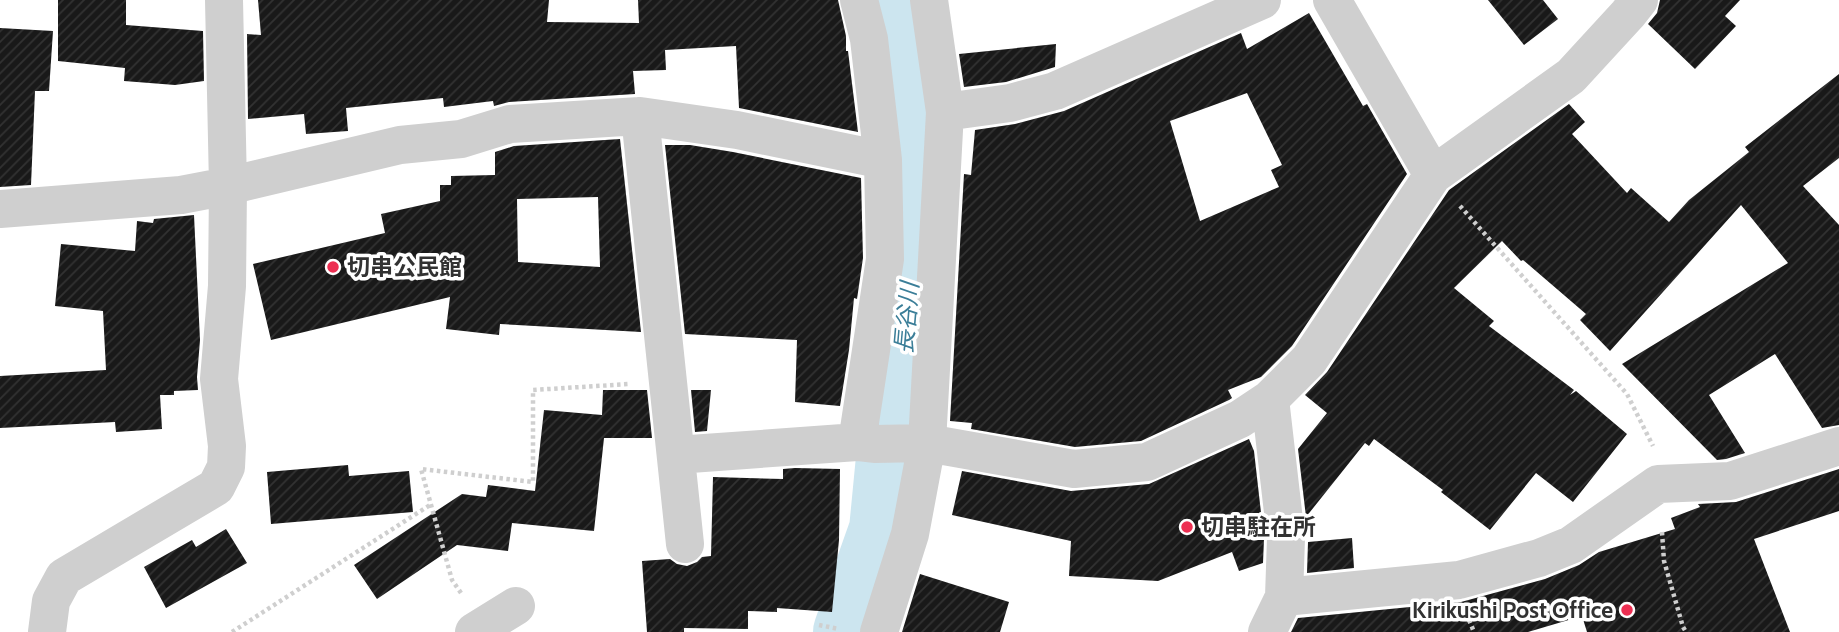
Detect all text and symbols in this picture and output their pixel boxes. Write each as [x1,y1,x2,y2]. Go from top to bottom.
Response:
place label: 切串公民館 [347,253,462,281]
marker: 切串公民館 [325,259,341,275]
water label: 長谷川 [889,278,924,355]
place label: 切串駐在所 [1201,513,1316,541]
marker: 切串駐在所 [1179,519,1195,535]
place label: Kirikushi Post Office [1412,596,1613,624]
marker: Kirikushi Post Office [1619,602,1635,618]

